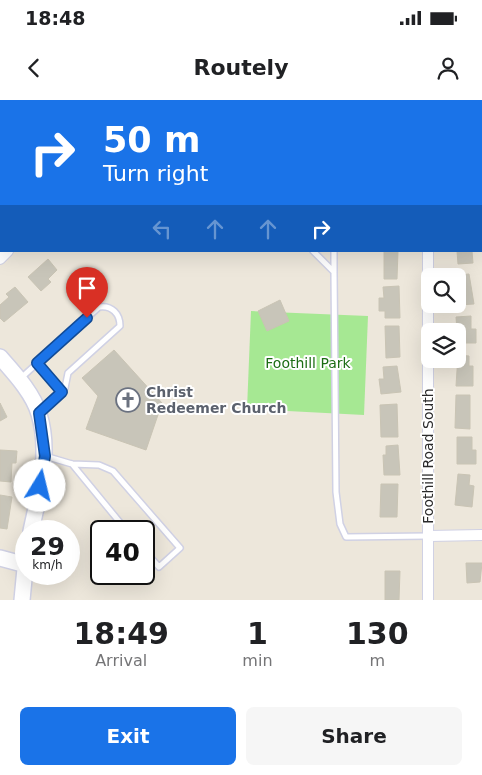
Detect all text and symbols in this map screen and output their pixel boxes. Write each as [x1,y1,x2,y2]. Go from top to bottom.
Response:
text: 18:48 [25,7,85,29]
icon: back [20,54,48,82]
icon: person [434,54,462,82]
text: Routely [193,55,289,80]
icon: right [20,120,85,185]
text: 50 m [103,120,200,160]
text: Turn right [103,161,208,186]
icon: left [148,215,176,243]
icon: ahead [201,215,229,243]
icon: ahead [254,215,282,243]
icon: right [307,215,335,243]
pin [66,267,108,318]
map controls [421,268,466,368]
button: search [421,268,466,313]
icon: arrive [73,274,101,302]
button: layers [421,323,466,368]
park label: Foothill Park [265,355,352,371]
place label: Christ Redeemer Church [146,384,287,416]
church icon: Christ Redeemer Church [115,387,141,413]
street label: Foothill Road South [420,388,436,524]
position arrow [13,459,65,511]
speed limit sign: 40 [90,520,155,585]
text: 29 [30,532,65,561]
text: km/h [32,558,63,572]
text: 18:49 [73,616,169,651]
text: 1 [247,616,268,651]
text: 130 [346,616,409,651]
text: Arrival [95,651,147,670]
text: min [242,651,273,670]
text: m [369,651,385,670]
button: Exit [20,707,236,765]
button: Share [246,707,462,765]

